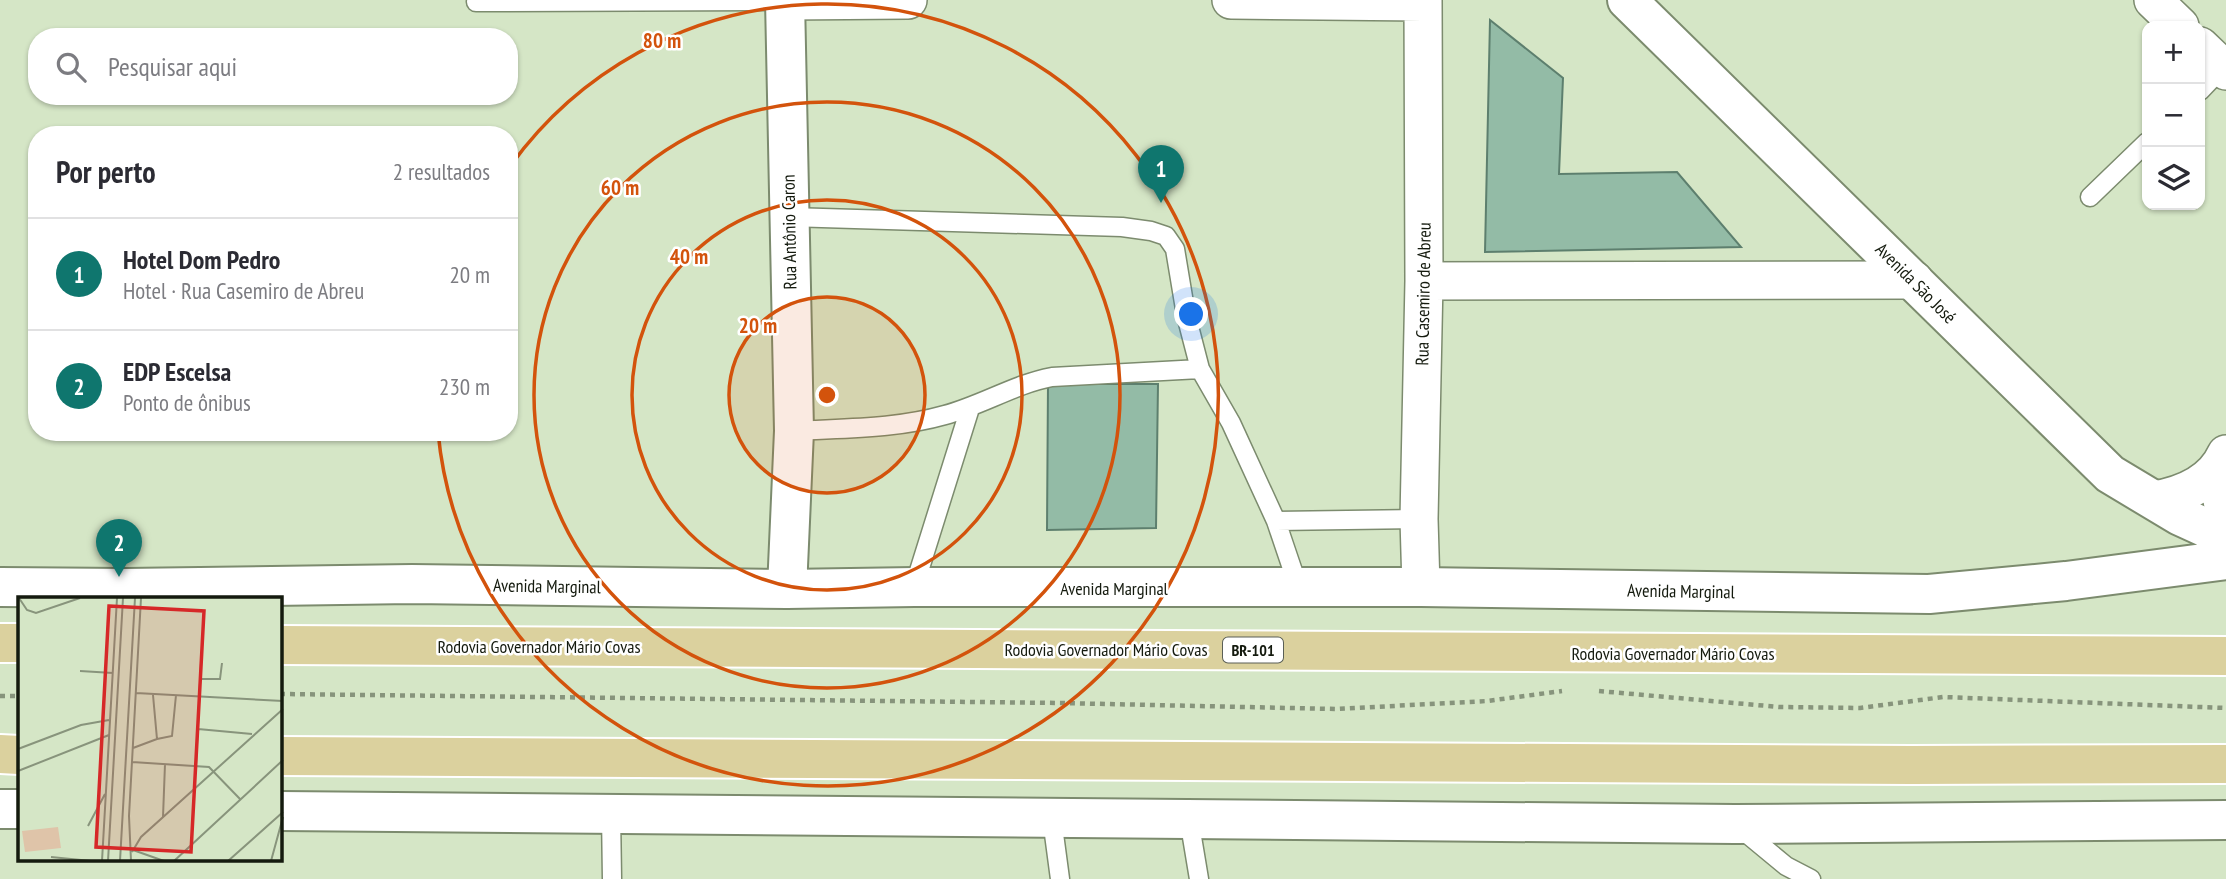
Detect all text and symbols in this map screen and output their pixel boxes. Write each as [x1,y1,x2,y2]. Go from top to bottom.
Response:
map controls [2142,21,2205,210]
button: + [2142,21,2205,84]
text: 80 m [643,27,681,54]
search box [28,28,518,105]
icon: search [52,48,90,86]
text: Pesquisar aqui [108,50,237,83]
button: − [2142,84,2205,147]
pin: 1 [1138,145,1184,203]
button: layers [2142,147,2205,210]
text: Por perto [56,152,156,191]
text: 2 resultados [393,157,490,186]
text: 60 m [601,174,639,201]
street label: Rua Antônio Caron [776,174,802,290]
street label: Rua Casemiro de Abreu [1410,222,1436,366]
street label: Avenida São José [1871,238,1961,328]
text: Hotel Dom Pedro [123,243,280,276]
text: 40 m [670,243,708,270]
text: 1 [74,260,85,289]
text: 20 m [449,260,490,289]
text: Hotel · Rua Casemiro de Abreu [123,276,364,305]
your location [1174,297,1208,331]
text: 20 m [739,312,777,339]
text: EDP Escelsa [123,355,231,388]
text: 2 [74,372,85,401]
text: 230 m [439,372,490,401]
centre of rings [815,383,839,407]
text: Ponto de ônibus [123,388,251,417]
pin: 2 [96,519,142,577]
street label: Avenida Marginal [493,574,602,598]
street label: Avenida Marginal [1060,577,1169,600]
street label: Avenida Marginal [1627,579,1736,603]
inset map [18,597,282,862]
street label: Rodovia Governador Mário Covas [438,635,640,658]
street label: Rodovia Governador Mário Covas [1005,638,1207,661]
road number: BR-101 [1223,638,1283,663]
street label: Rodovia Governador Mário Covas [1572,642,1774,665]

